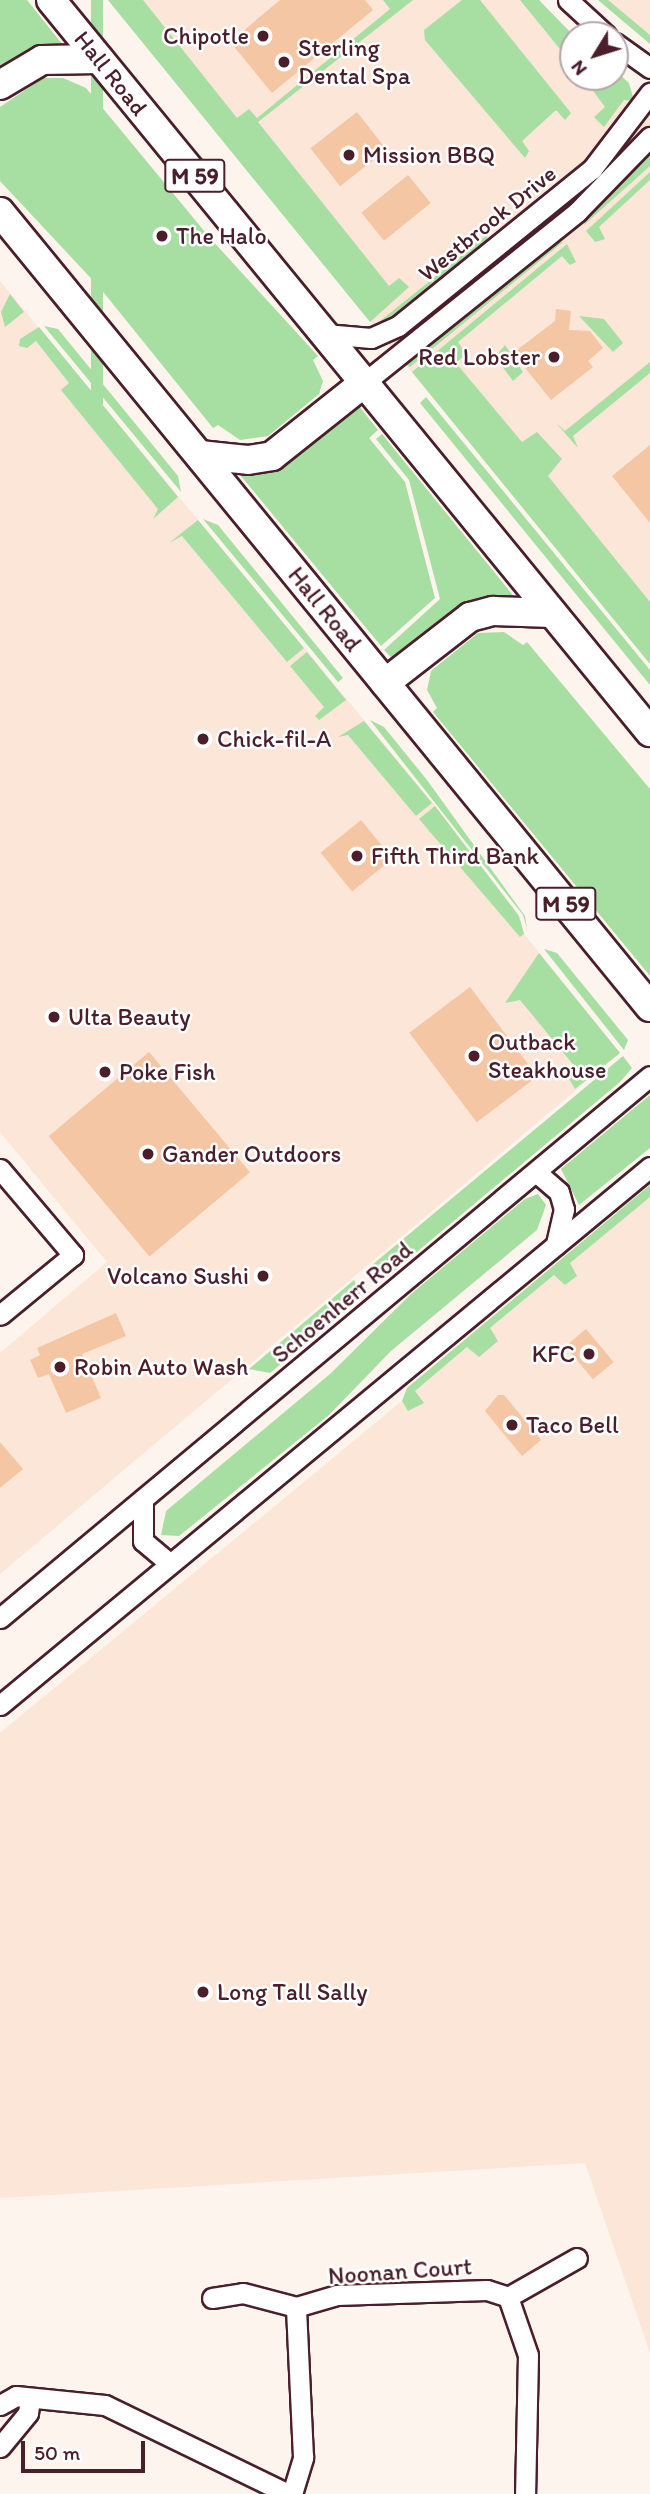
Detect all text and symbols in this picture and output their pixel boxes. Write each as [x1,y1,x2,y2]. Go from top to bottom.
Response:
north arrow [559,21,629,91]
place label: Chipotle [163,22,249,50]
street label: Hall Road [68,25,154,121]
marker: Chipotle [255,28,271,44]
place label: Sterling Dental Spa [298,34,411,90]
marker: Sterling Dental Spa [276,54,292,70]
text: N [566,56,592,80]
place label: Mission BBQ [363,141,495,169]
marker: Mission BBQ [341,147,357,163]
road number: M 59 [164,156,227,196]
street label: Westbrook Drive [412,159,562,287]
place label: The Halo [176,222,267,250]
marker: The Halo [154,228,170,244]
place label: Red Lobster [418,343,540,371]
marker: Red Lobster [546,349,562,365]
street label: Hall Road [282,561,368,657]
place label: Chick-fil-A [217,725,331,753]
marker: Chick-fil-A [195,731,211,747]
place label: Fifth Third Bank [371,842,539,870]
marker: Fifth Third Bank [349,848,365,864]
road number: M 59 [534,884,598,923]
place label: Ulta Beauty [68,1003,190,1031]
marker: Ulta Beauty [46,1009,62,1025]
place label: Outback Steakhouse [488,1028,606,1084]
marker: Outback Steakhouse [466,1048,482,1064]
place label: Poke Fish [119,1058,215,1086]
marker: Poke Fish [97,1064,113,1080]
place label: Gander Outdoors [162,1140,341,1168]
marker: Gander Outdoors [140,1146,156,1162]
street label: Schoenherr Road [266,1235,418,1369]
place label: Volcano Sushi [107,1262,249,1290]
marker: Volcano Sushi [255,1268,271,1284]
place label: KFC [532,1340,575,1368]
marker: KFC [581,1346,597,1362]
place label: Robin Auto Wash [74,1353,248,1381]
marker: Robin Auto Wash [52,1359,68,1375]
place label: Taco Bell [526,1411,619,1439]
marker: Taco Bell [504,1417,520,1433]
place label: Long Tall Sally [217,1978,366,2006]
marker: Long Tall Sally [195,1984,211,2000]
street label: Noonan Court [327,2252,473,2290]
scale bar [24,2428,149,2472]
text: 50 m [34,2440,80,2465]

